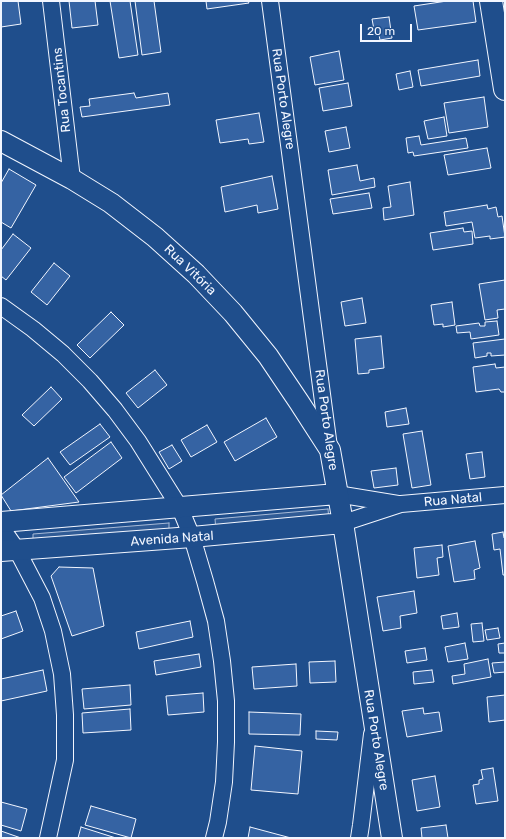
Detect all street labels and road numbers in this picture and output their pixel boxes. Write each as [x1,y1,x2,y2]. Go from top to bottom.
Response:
street label: Rua Tocantins [50,47,74,133]
street label: Rua Porto Alegre [268,47,298,151]
street label: Rua Vitória [161,241,219,299]
street label: Rua Porto Alegre [311,368,341,472]
street label: Rua Natal [423,490,483,510]
street label: Avenida Natal [130,528,214,550]
street label: Rua Porto Alegre [360,688,392,792]

